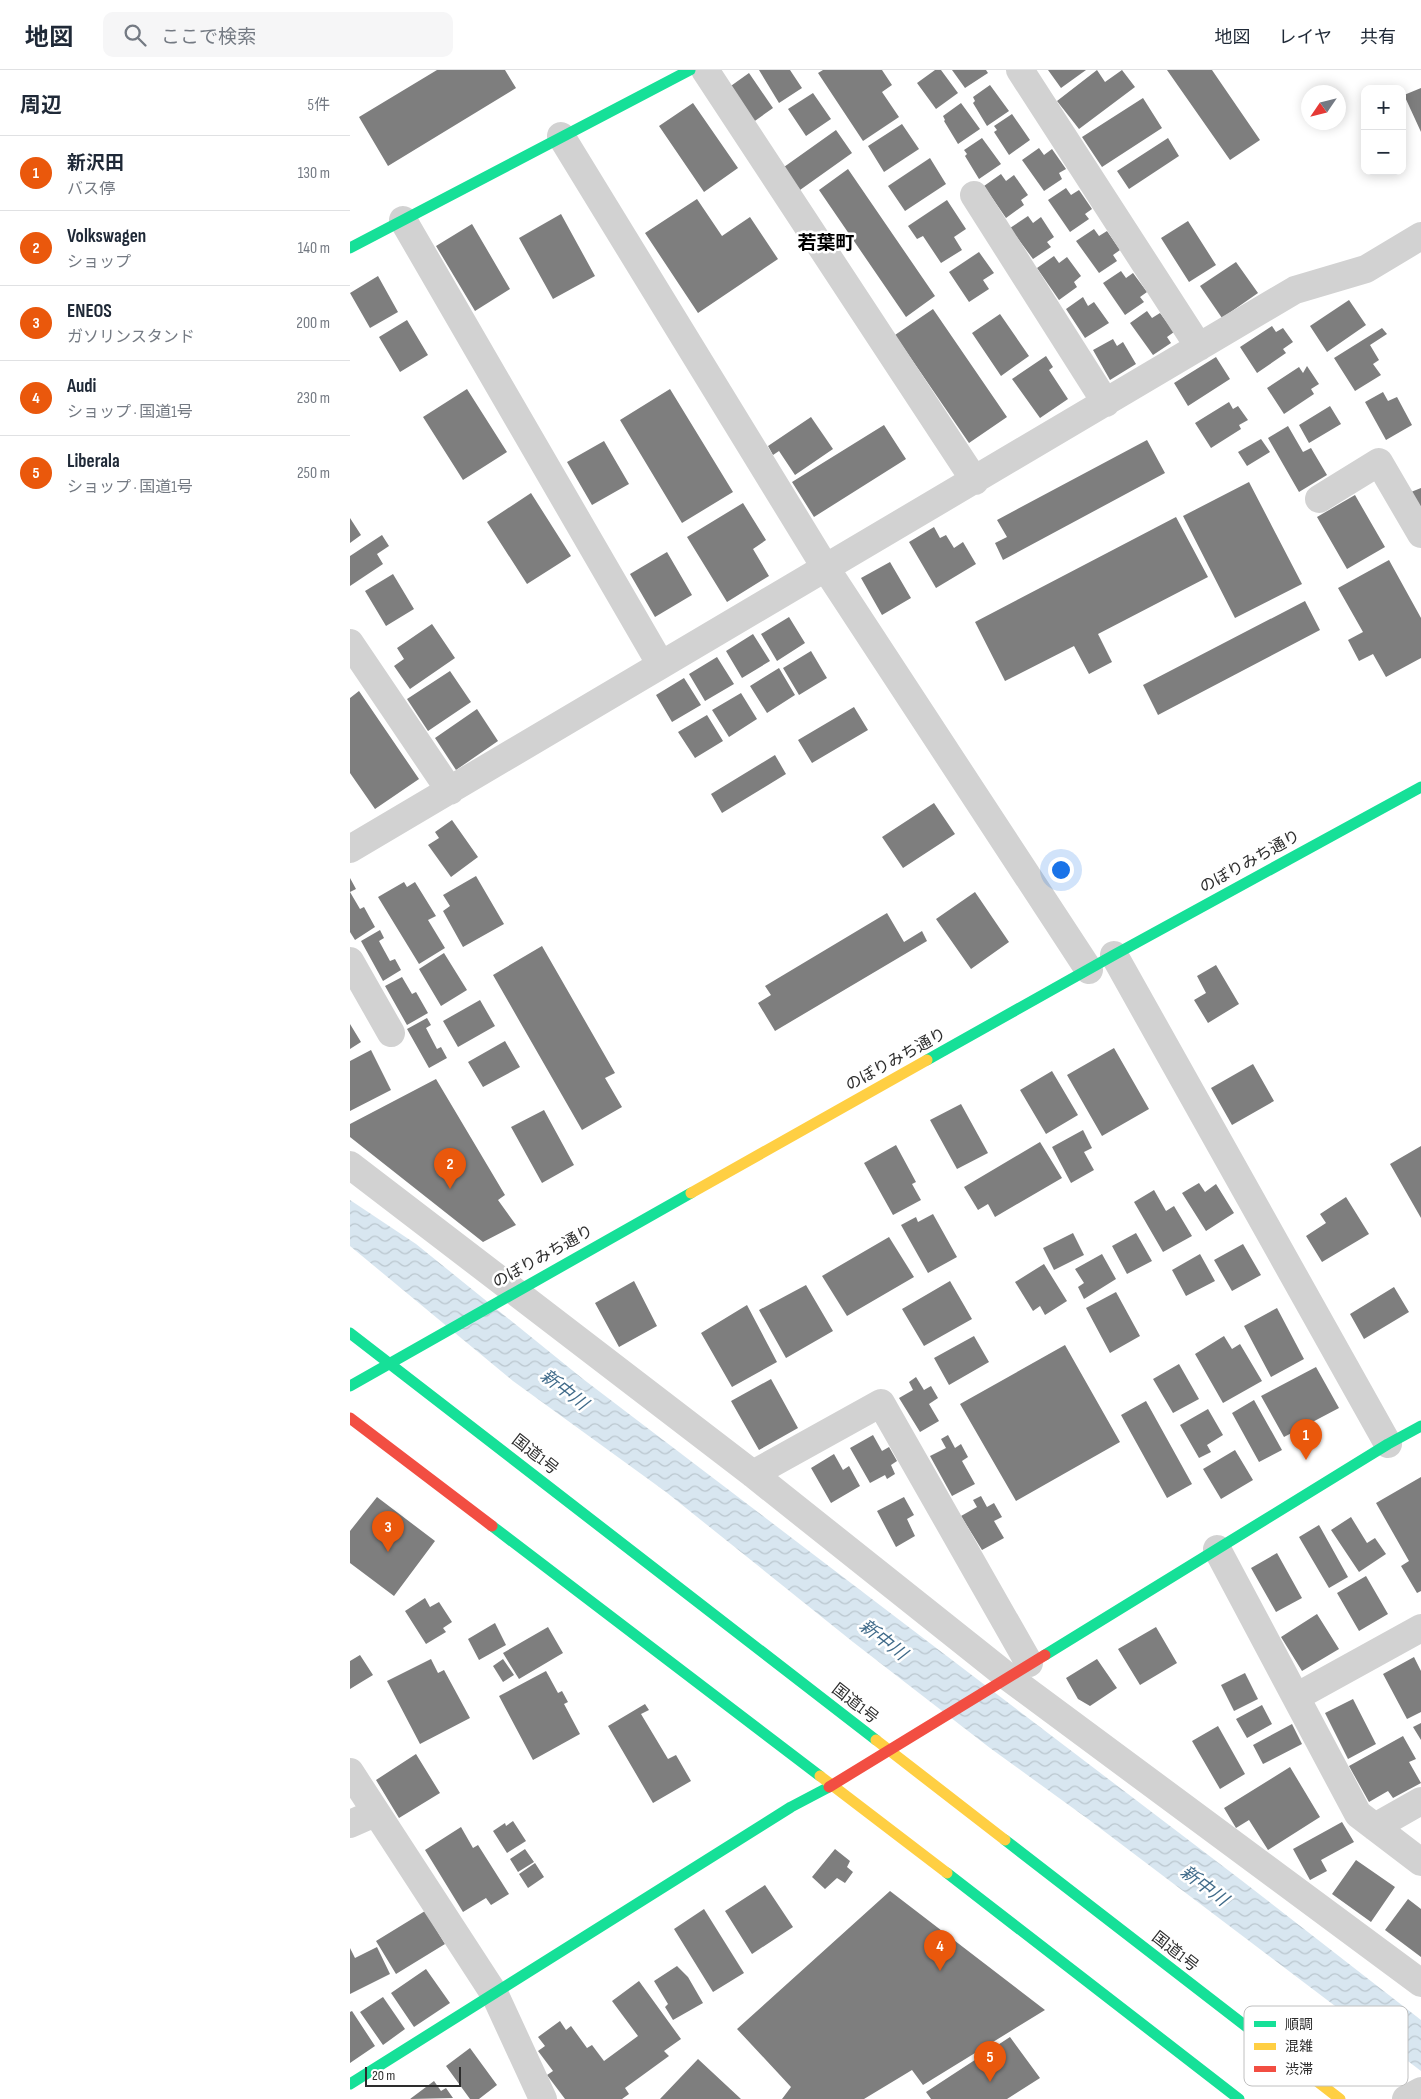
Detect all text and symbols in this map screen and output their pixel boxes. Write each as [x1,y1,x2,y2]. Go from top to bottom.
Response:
search box [103,12,453,57]
icon: search [121,21,149,49]
text: 地図 [25,23,73,52]
text: ここで検索 [161,26,256,49]
text: 地図 [1215,27,1251,48]
text: レイヤ [1279,27,1332,48]
text: 共有 [1360,27,1396,48]
north arrow [1301,85,1346,130]
map controls [1361,85,1406,175]
button: + [1361,85,1406,130]
text: 周辺 [20,93,62,118]
text: 5件 [308,96,330,115]
button: − [1361,130,1406,175]
text: 新沢田 [67,152,124,175]
text: 1 [33,164,39,183]
text: 130 m [298,164,330,183]
text: バス停 [67,180,115,199]
text: Volkswagen [67,225,146,248]
district label: 若葉町 [797,232,855,255]
text: 2 [32,239,40,258]
text: 140 m [298,239,330,258]
text: ショップ [67,253,131,272]
text: ENEOS [67,300,112,323]
text: 3 [32,314,40,333]
text: 200 m [296,314,330,333]
text: ガソリンスタンド [67,328,195,347]
text: Audi [67,375,96,398]
text: 4 [32,389,40,408]
text: 230 m [297,389,330,408]
text: ショップ · 国道1号 [67,403,193,422]
text: Liberala [67,450,120,473]
text: 5 [32,464,40,483]
text: 250 m [297,464,330,483]
text: ショップ · 国道1号 [67,478,193,497]
street label: のぼりみち通り [1196,827,1304,897]
your location [1048,857,1074,883]
street label: のぼりみち通り [842,1025,950,1095]
pin: 2 [434,1148,466,1189]
street label: のぼりみち通り [489,1222,597,1292]
water label: 新中川 [536,1365,593,1416]
pin: 1 [1290,1419,1322,1460]
street label: 国道1号 [508,1431,562,1479]
pin: 3 [372,1511,404,1552]
water label: 新中川 [855,1615,912,1666]
street label: 国道1号 [828,1680,882,1728]
water label: 新中川 [1176,1861,1233,1912]
street label: 国道1号 [1148,1928,1202,1976]
pin: 4 [924,1930,956,1971]
legend [1244,2006,1408,2086]
text: 順調 [1285,2016,1313,2033]
text: 混雑 [1285,2038,1313,2055]
pin: 5 [974,2041,1006,2082]
text: 渋滞 [1285,2061,1313,2078]
scale bar [365,2064,461,2087]
text: 20 m [372,2067,395,2084]

